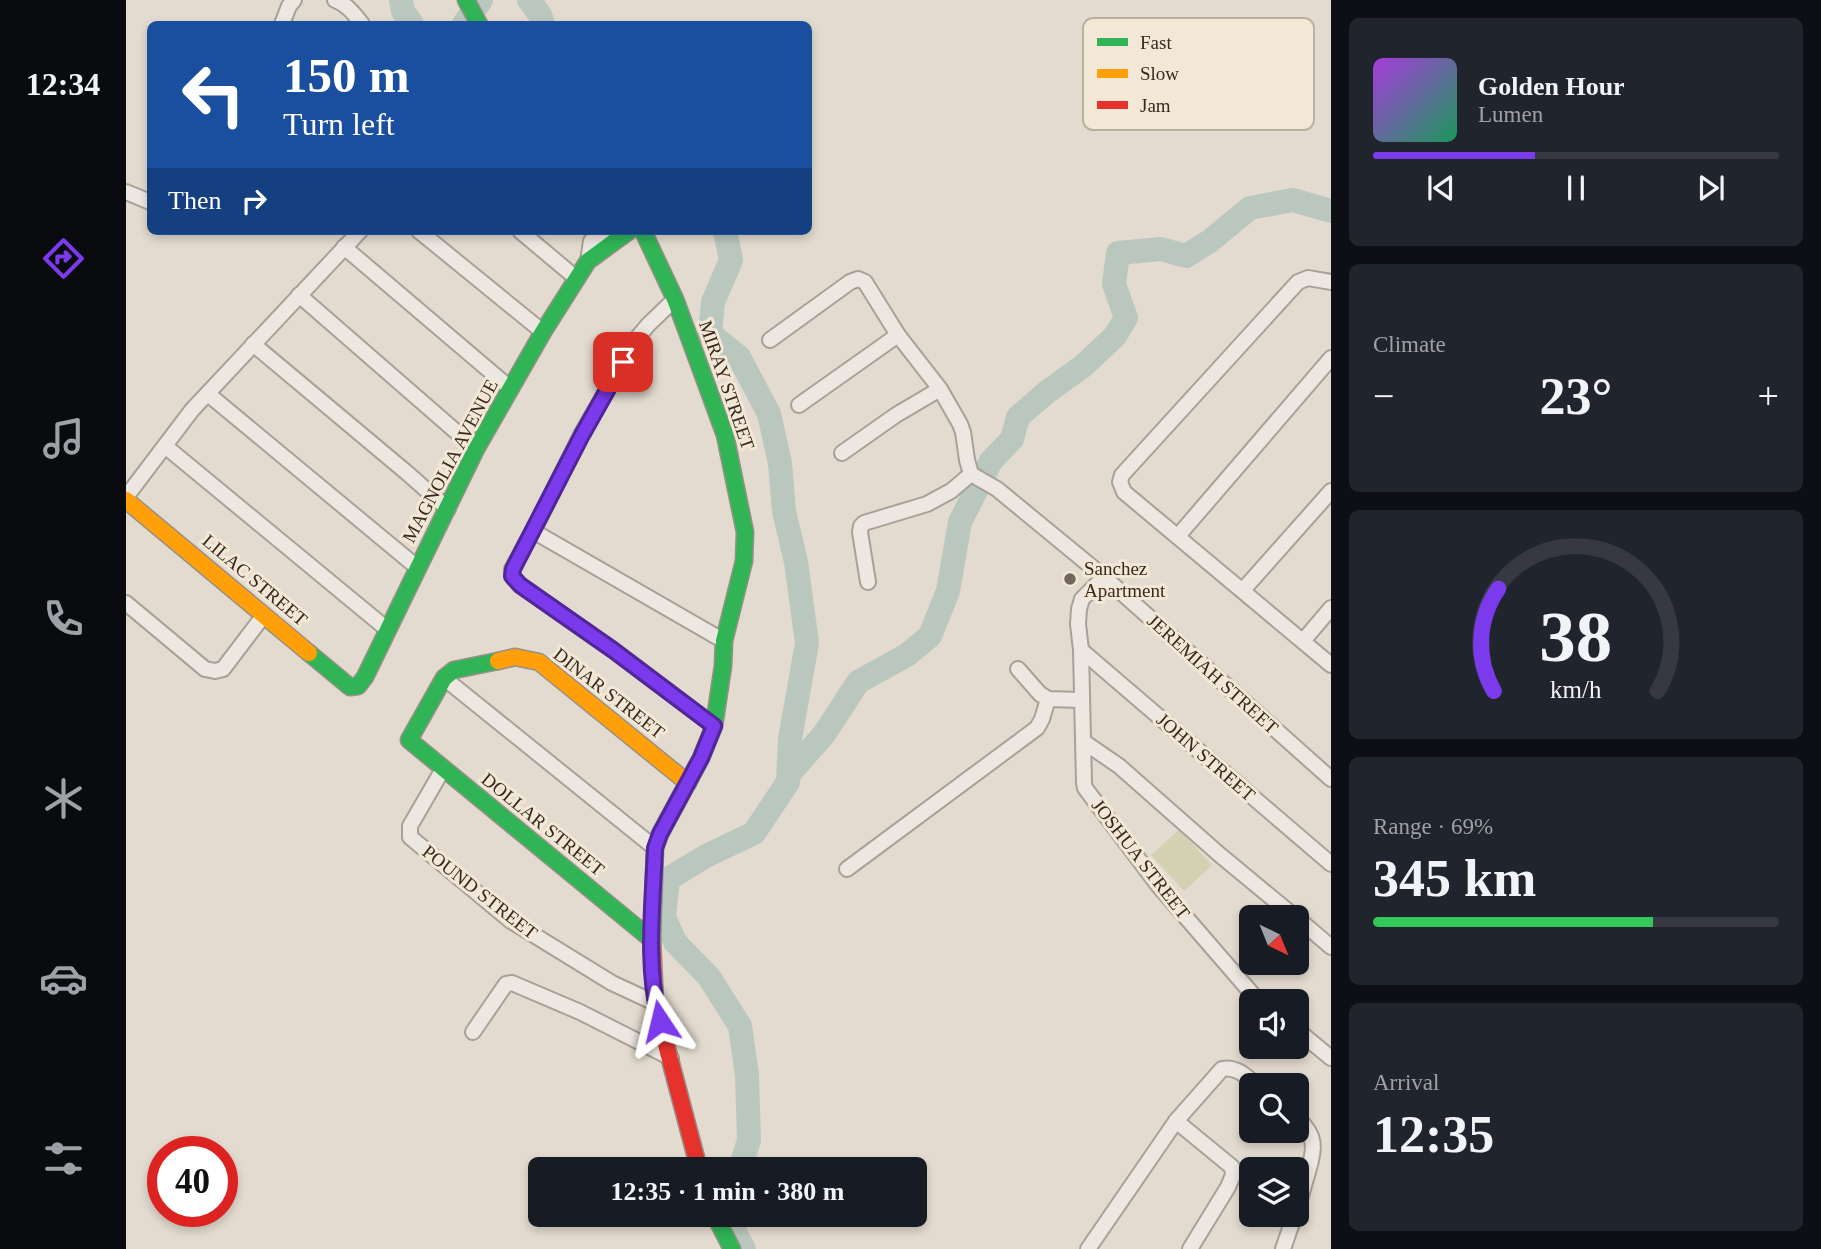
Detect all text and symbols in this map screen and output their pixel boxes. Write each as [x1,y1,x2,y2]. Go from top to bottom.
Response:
legend [1083,18,1314,130]
text: Fast [1140,32,1172,53]
text: 150 m [283,48,410,103]
icon: left [168,49,259,140]
text: Slow [1140,63,1179,84]
text: 12:34 [26,66,100,102]
text: Golden Hour [1478,72,1625,101]
text: Jam [1140,95,1171,116]
text: Lumen [1478,102,1543,127]
text: Turn left [283,106,395,142]
icon: previous [1422,169,1460,207]
icon: pause [1557,169,1595,207]
icon: next [1692,169,1730,207]
icon: right [235,182,273,220]
text: Then [168,186,221,215]
icon: directions [39,234,88,283]
street label: MIRAY STREET [695,318,759,453]
pin [593,332,653,392]
text: Climate [1373,332,1446,357]
icon: arrive [604,343,642,381]
text: 23° [1540,368,1612,425]
text: − [1373,375,1394,417]
text: + [1758,375,1779,417]
street label: MAGNOLIA AVENUE [398,376,502,546]
icon: music [39,414,88,463]
street label: LILAC STREET [198,530,312,630]
place label: Sanchez Apartment [1084,558,1166,601]
marker: Sanchez Apartment [1062,571,1078,587]
icon: phone [39,594,88,643]
text: 38 [1540,596,1612,677]
street label: JEREMIAH STREET [1143,610,1283,738]
street label: DINAR STREET [550,643,669,743]
text: km/h [1550,675,1602,702]
street label: JOHN STREET [1153,709,1260,806]
street label: DOLLAR STREET [478,768,609,880]
icon: climate [39,774,88,823]
street label: JOSHUA STREET [1088,795,1195,923]
text: Range · 69% [1373,814,1493,839]
street label: POUND STREET [418,841,542,944]
text: 345 km [1373,850,1536,907]
north arrow [1239,905,1309,975]
map controls [1239,905,1309,1227]
icon: car [39,954,88,1003]
position arrow [623,984,697,1058]
button: sound [1239,989,1309,1059]
text: Arrival [1373,1070,1439,1095]
button: search [1239,1073,1309,1143]
text: 12:35 [1373,1106,1494,1163]
icon: filters [39,1134,88,1183]
speed limit sign: 40 [147,1136,238,1227]
button: layers [1239,1157,1309,1227]
text: 12:35 · 1 min · 380 m [611,1177,845,1206]

